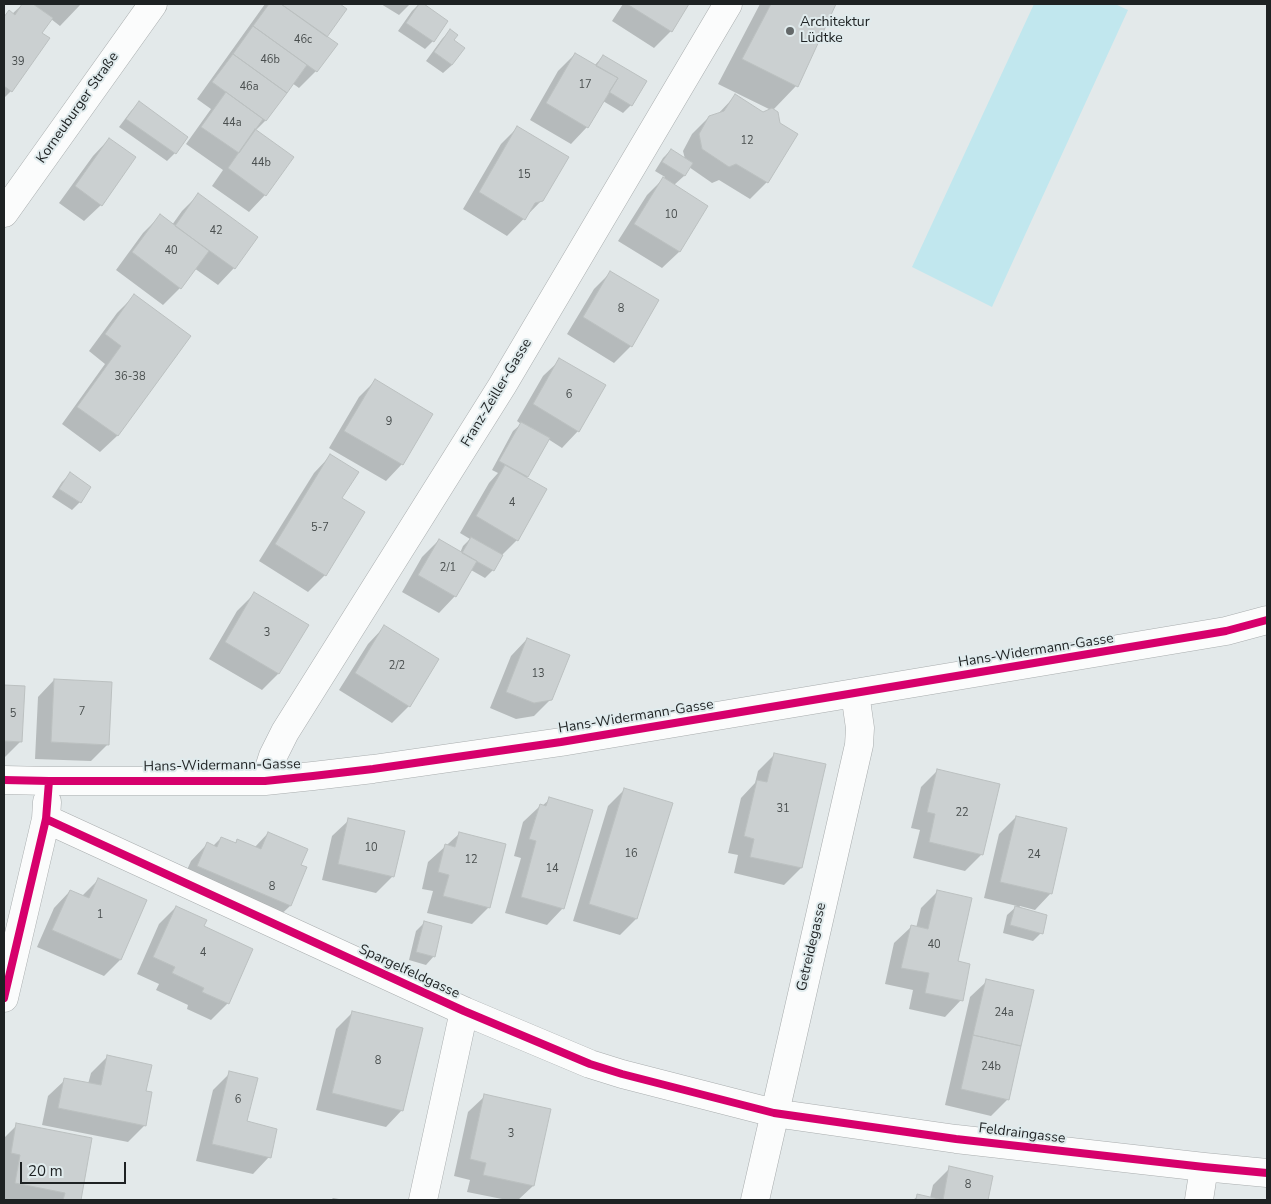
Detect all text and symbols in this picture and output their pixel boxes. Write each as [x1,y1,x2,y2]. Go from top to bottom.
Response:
place label: Architektur Lüdtke [800,15,870,48]
marker: Architektur Lüdtke [784,25,796,37]
house number: 46c [294,33,312,47]
street label: Korneuburger Straße [33,49,123,167]
house number: 46b [260,53,280,67]
house number: 39 [11,55,25,69]
house number: 17 [578,78,592,92]
house number: 46a [239,80,259,94]
house number: 44a [222,116,242,130]
house number: 12 [740,134,754,148]
house number: 44b [251,156,271,170]
house number: 15 [517,168,531,182]
house number: 10 [664,208,678,222]
house number: 42 [209,224,223,238]
house number: 40 [164,244,178,258]
house number: 8 [618,302,624,316]
street label: Franz-Zeiller-Gasse [458,336,536,450]
house number: 36-38 [114,370,146,384]
house number: 6 [566,388,572,402]
house number: 9 [386,415,392,429]
house number: 4 [509,496,515,510]
house number: 5-7 [311,521,329,535]
house number: 2/1 [440,561,456,575]
house number: 3 [264,626,270,640]
street label: Hans-Widermann-Gasse [957,630,1115,672]
house number: 2/2 [389,659,405,673]
house number: 13 [531,667,545,681]
street label: Hans-Widermann-Gasse [557,696,715,738]
house number: 7 [79,705,85,719]
house number: 5 [10,707,16,721]
street label: Hans-Widermann-Gasse [143,756,301,776]
house number: 31 [776,802,790,816]
house number: 22 [955,806,969,820]
house number: 10 [364,841,378,855]
house number: 16 [624,847,638,861]
house number: 24 [1027,848,1041,862]
house number: 12 [464,853,478,867]
house number: 14 [545,862,559,876]
house number: 8 [269,880,275,894]
street label: Getreidegasse [794,901,830,993]
house number: 1 [97,908,103,922]
house number: 40 [927,938,941,952]
street label: Spargelfeldgasse [356,941,462,1003]
house number: 4 [200,946,206,960]
house number: 24a [994,1006,1014,1020]
house number: 8 [375,1054,381,1068]
house number: 24b [981,1060,1001,1074]
house number: 6 [235,1093,241,1107]
street label: Feldraingasse [978,1120,1066,1148]
house number: 3 [508,1127,514,1141]
scale bar [22,1152,129,1184]
text: 20 m [28,1161,63,1181]
house number: 8 [965,1178,971,1192]

